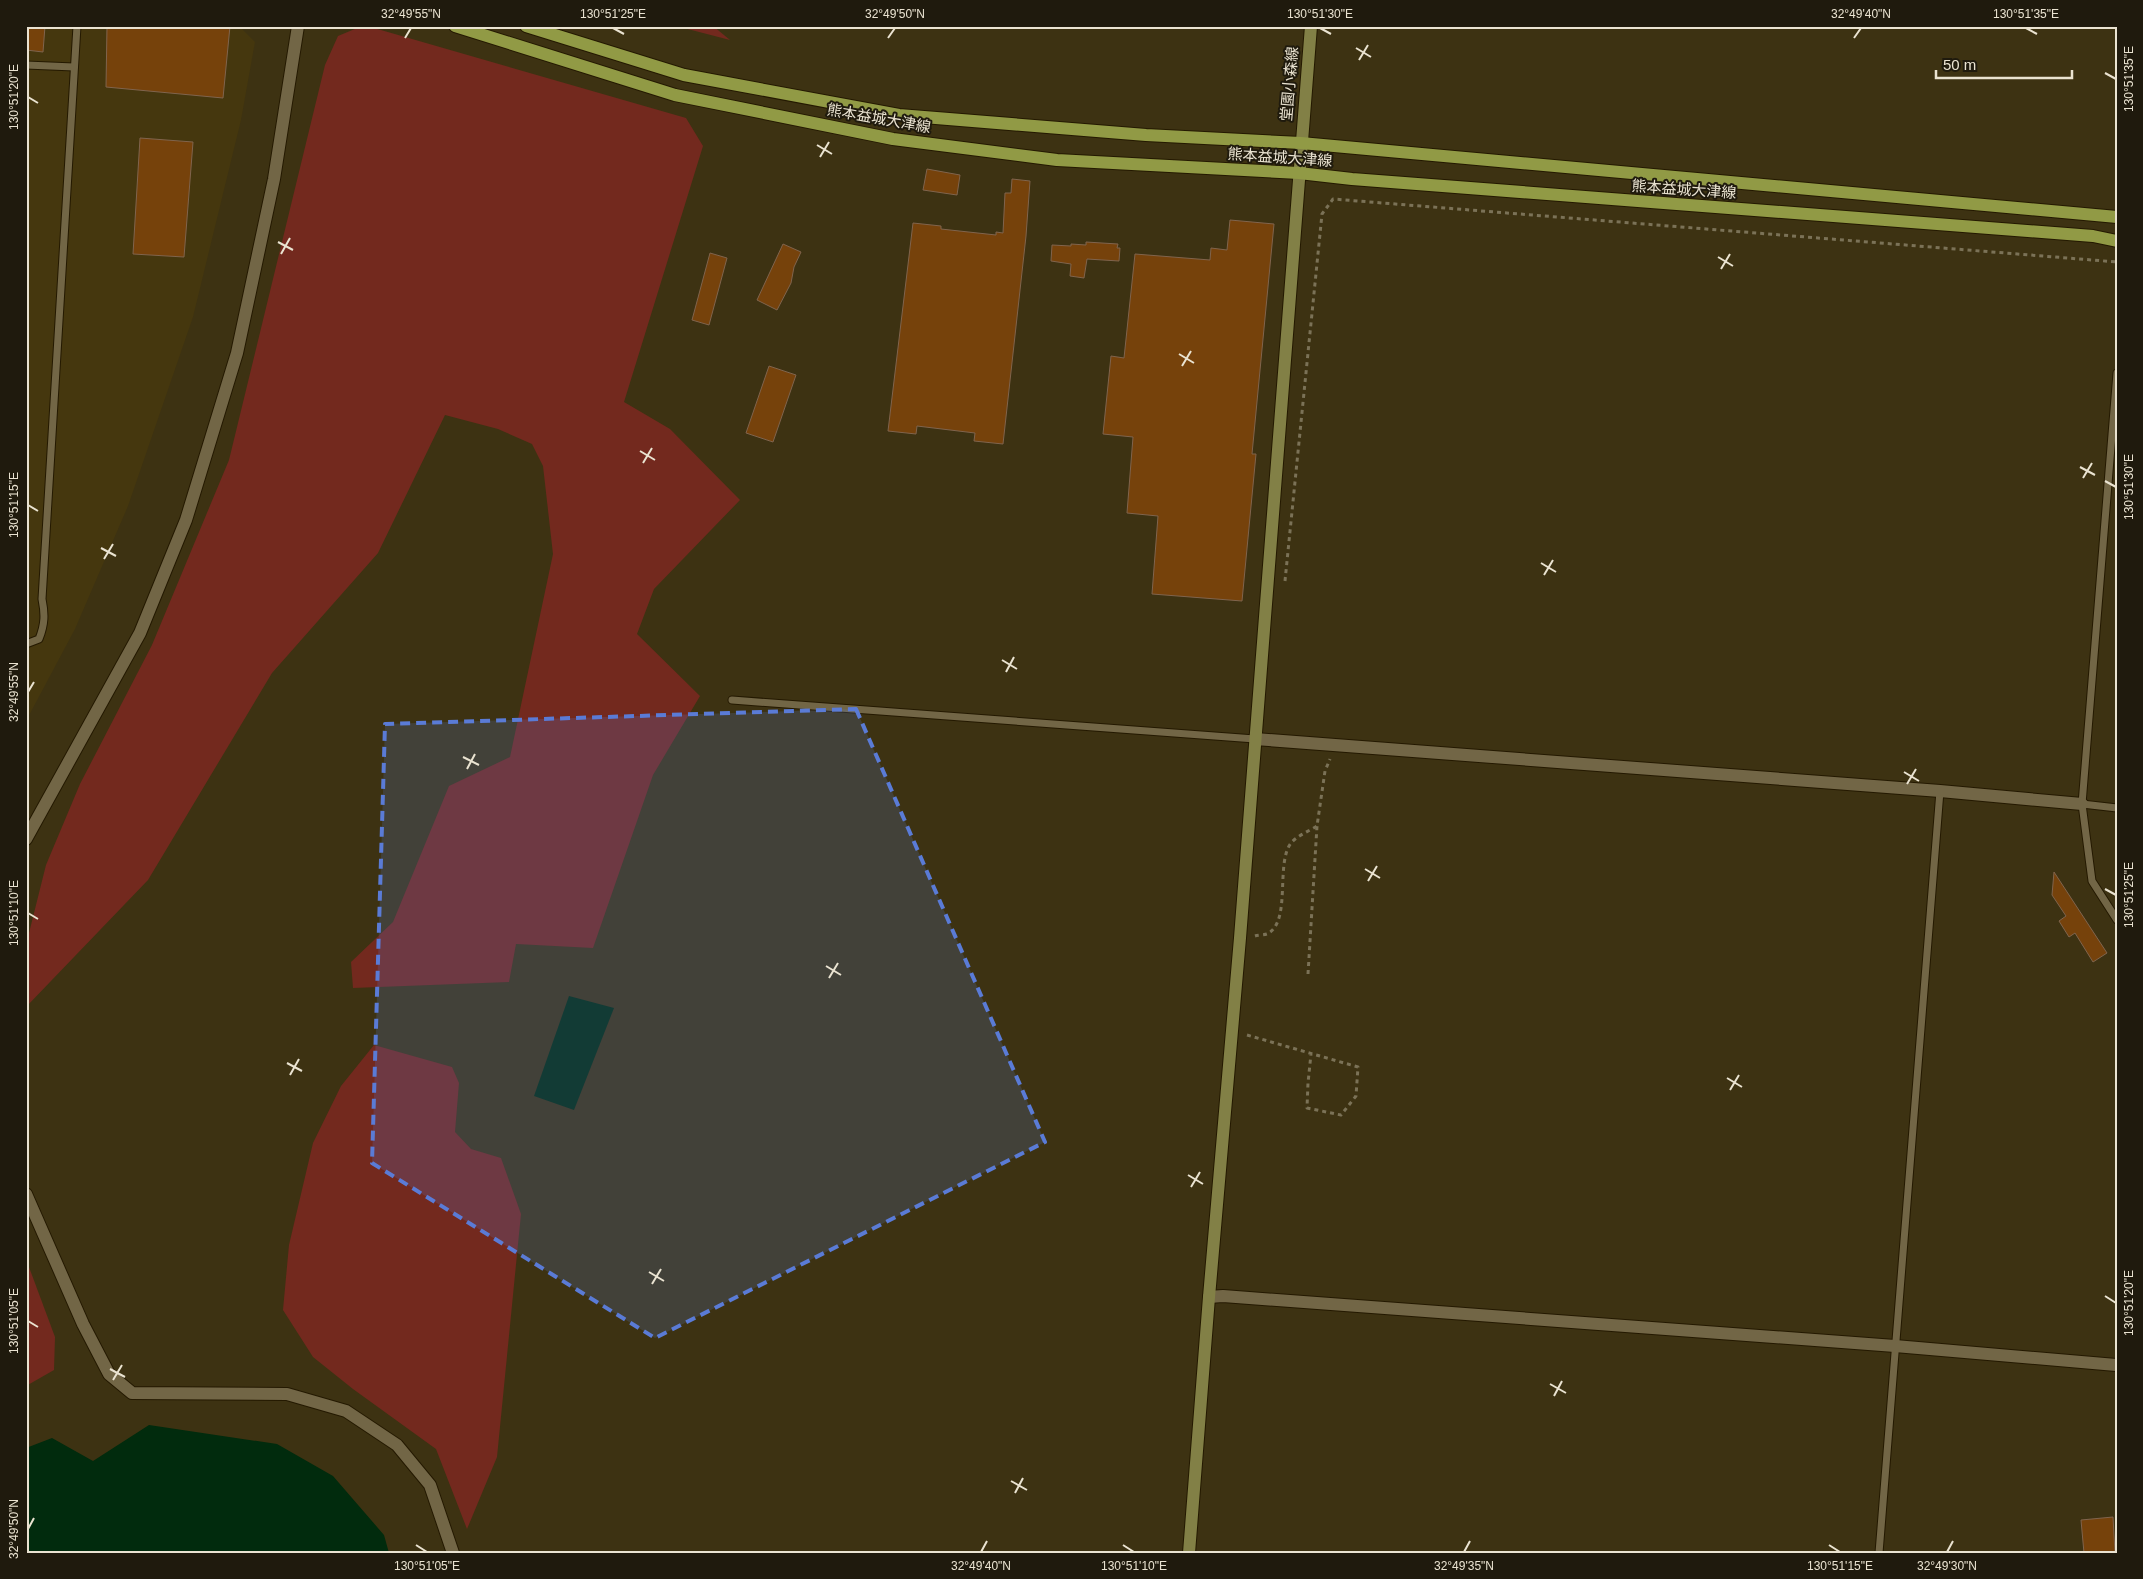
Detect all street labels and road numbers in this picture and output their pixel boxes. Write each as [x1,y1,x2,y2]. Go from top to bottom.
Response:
street label: 堂園小森線 [1277,46,1301,122]
street label: 熊本益城大津線 [826,101,932,135]
street label: 熊本益城大津線 [1227,145,1333,169]
street label: 熊本益城大津線 [1631,177,1737,201]

